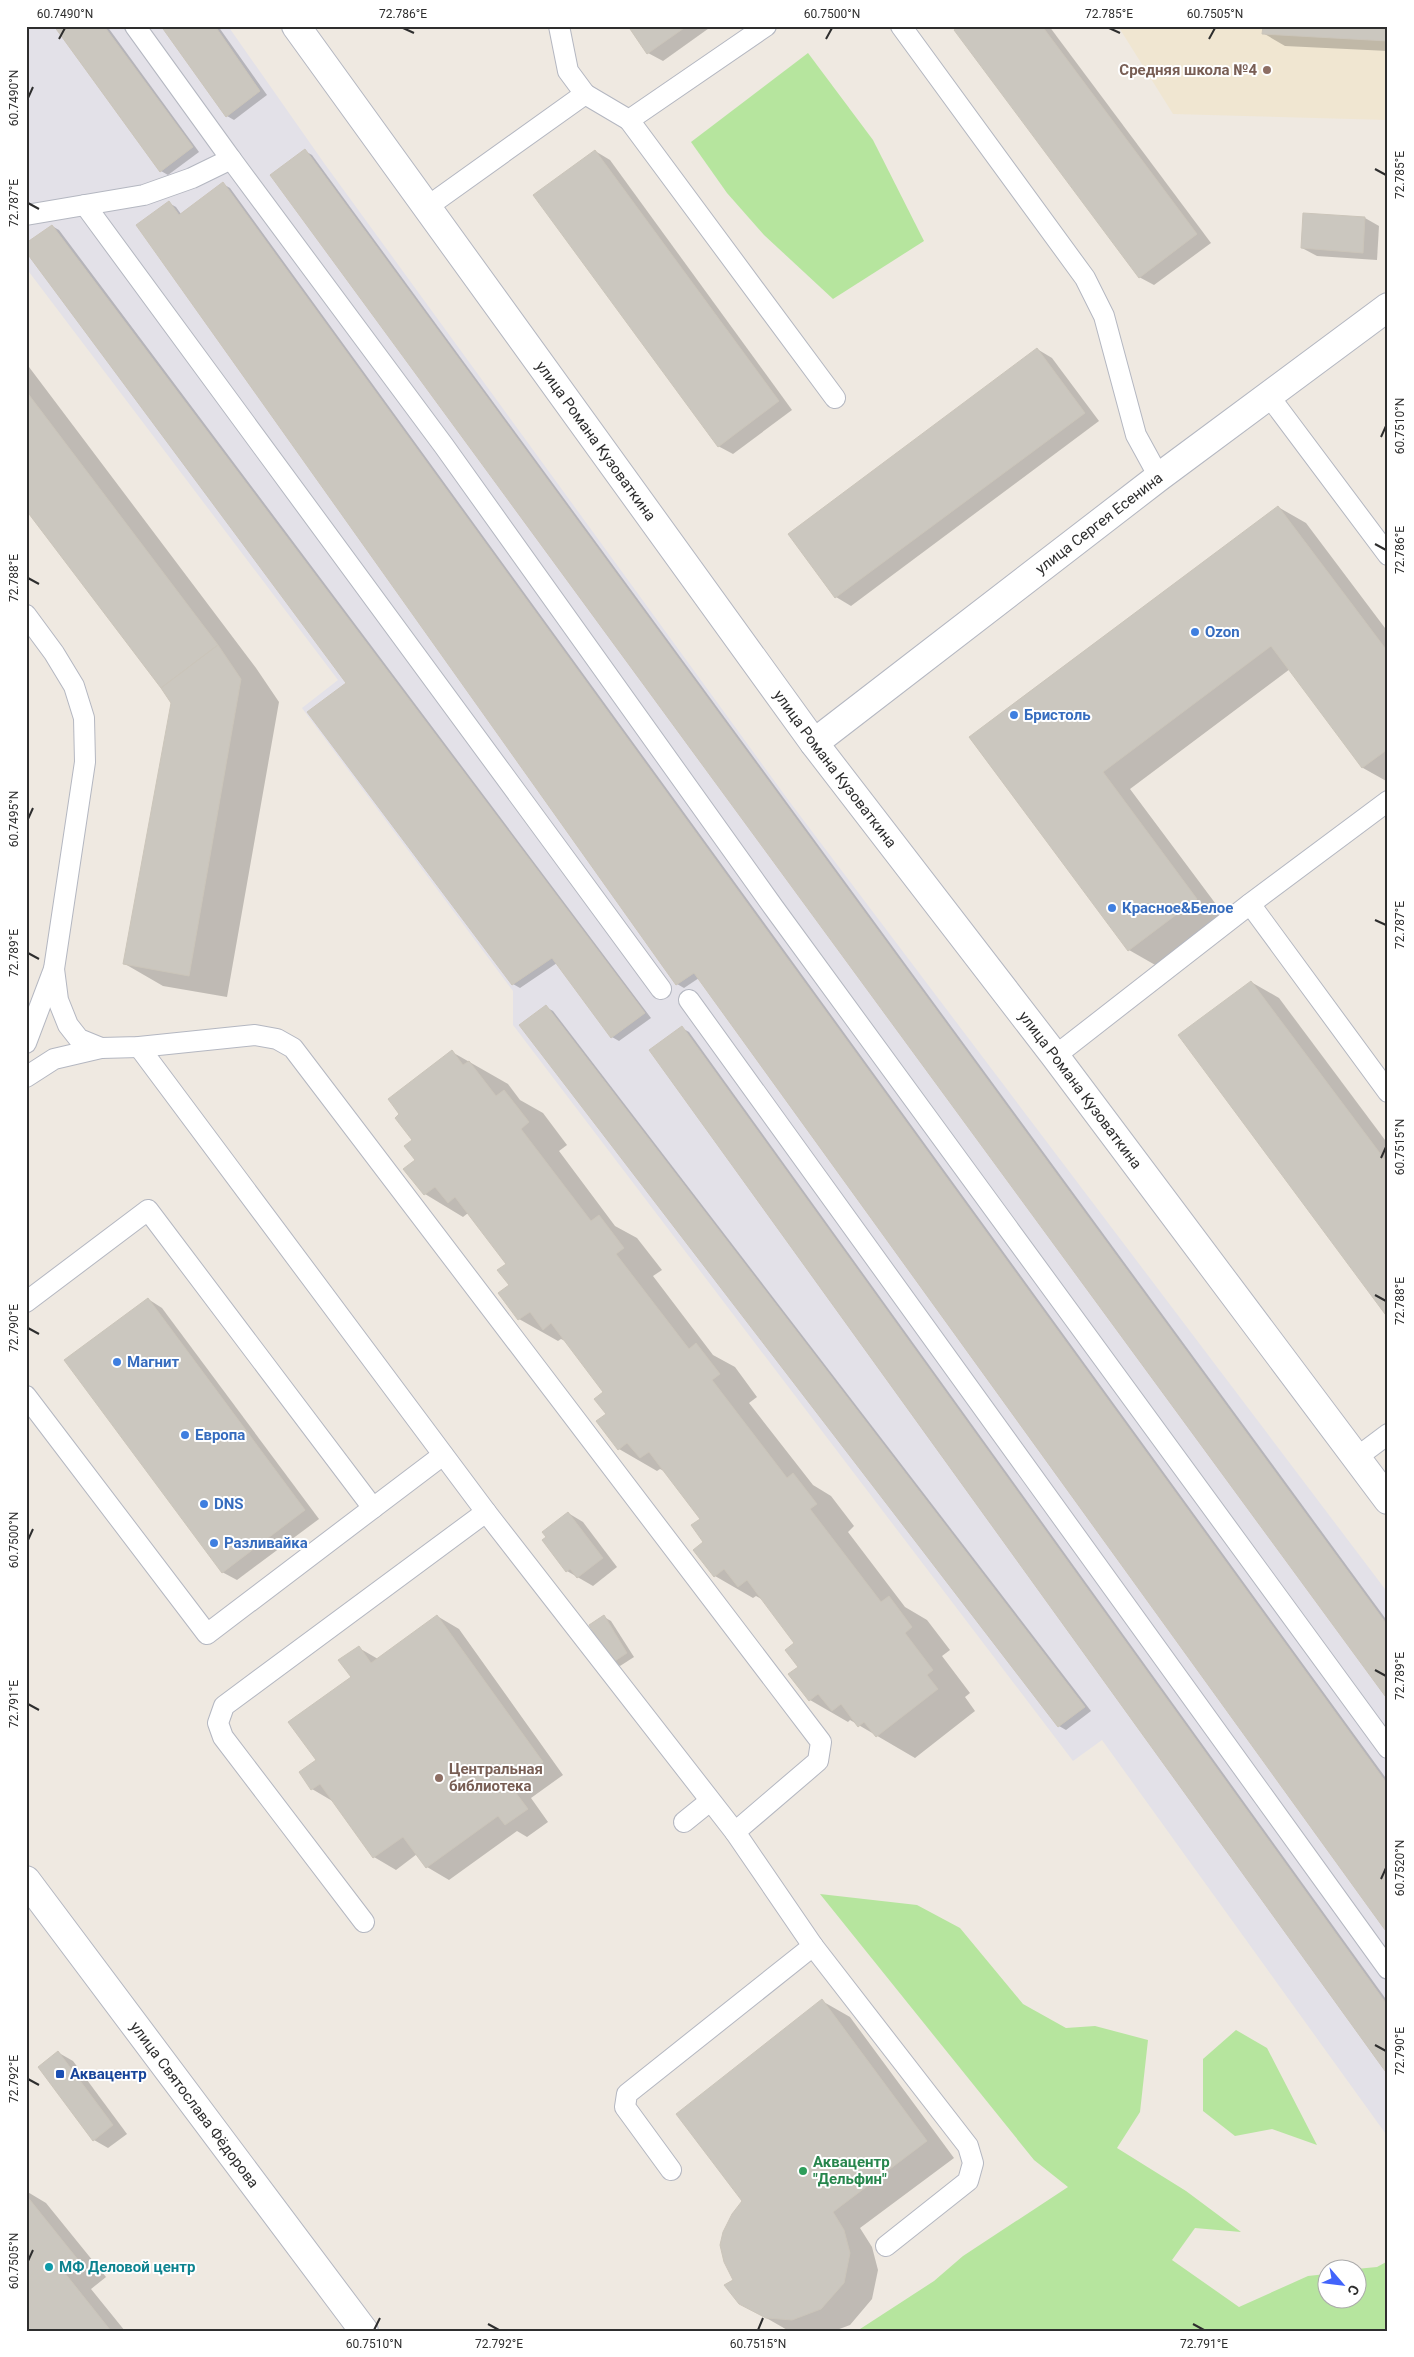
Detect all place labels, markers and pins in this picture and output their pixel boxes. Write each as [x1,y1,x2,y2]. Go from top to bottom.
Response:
place label: Средняя школа №4 [1119,61,1257,79]
marker: Средняя школа №4 [1261,64,1273,76]
place label: Ozon [1205,623,1240,641]
marker: Ozon [1189,626,1201,638]
place label: Бристоль [1024,706,1091,724]
marker: Бристоль [1008,709,1020,721]
place label: Красное&Белое [1122,899,1233,917]
marker: Красное&Белое [1106,902,1118,914]
place label: Магнит [127,1353,179,1371]
marker: Магнит [111,1356,123,1368]
place label: Европа [195,1426,245,1444]
marker: Европа [179,1429,191,1441]
place label: DNS [214,1495,244,1513]
marker: DNS [198,1498,210,1510]
place label: Разливайка [224,1534,308,1552]
marker: Разливайка [208,1537,220,1549]
place label: Центральная библиотека [449,1760,543,1795]
marker: Центральная библиотека [433,1772,445,1784]
place label: Аквацентр [70,2065,147,2083]
marker: Аквацентр [54,2068,66,2080]
place label: Аквацентр "Дельфин" [813,2153,890,2188]
marker: Аквацентр "Дельфин" [797,2165,809,2177]
place label: МФ Деловой центр [59,2258,195,2276]
marker: МФ Деловой центр [43,2261,55,2273]

